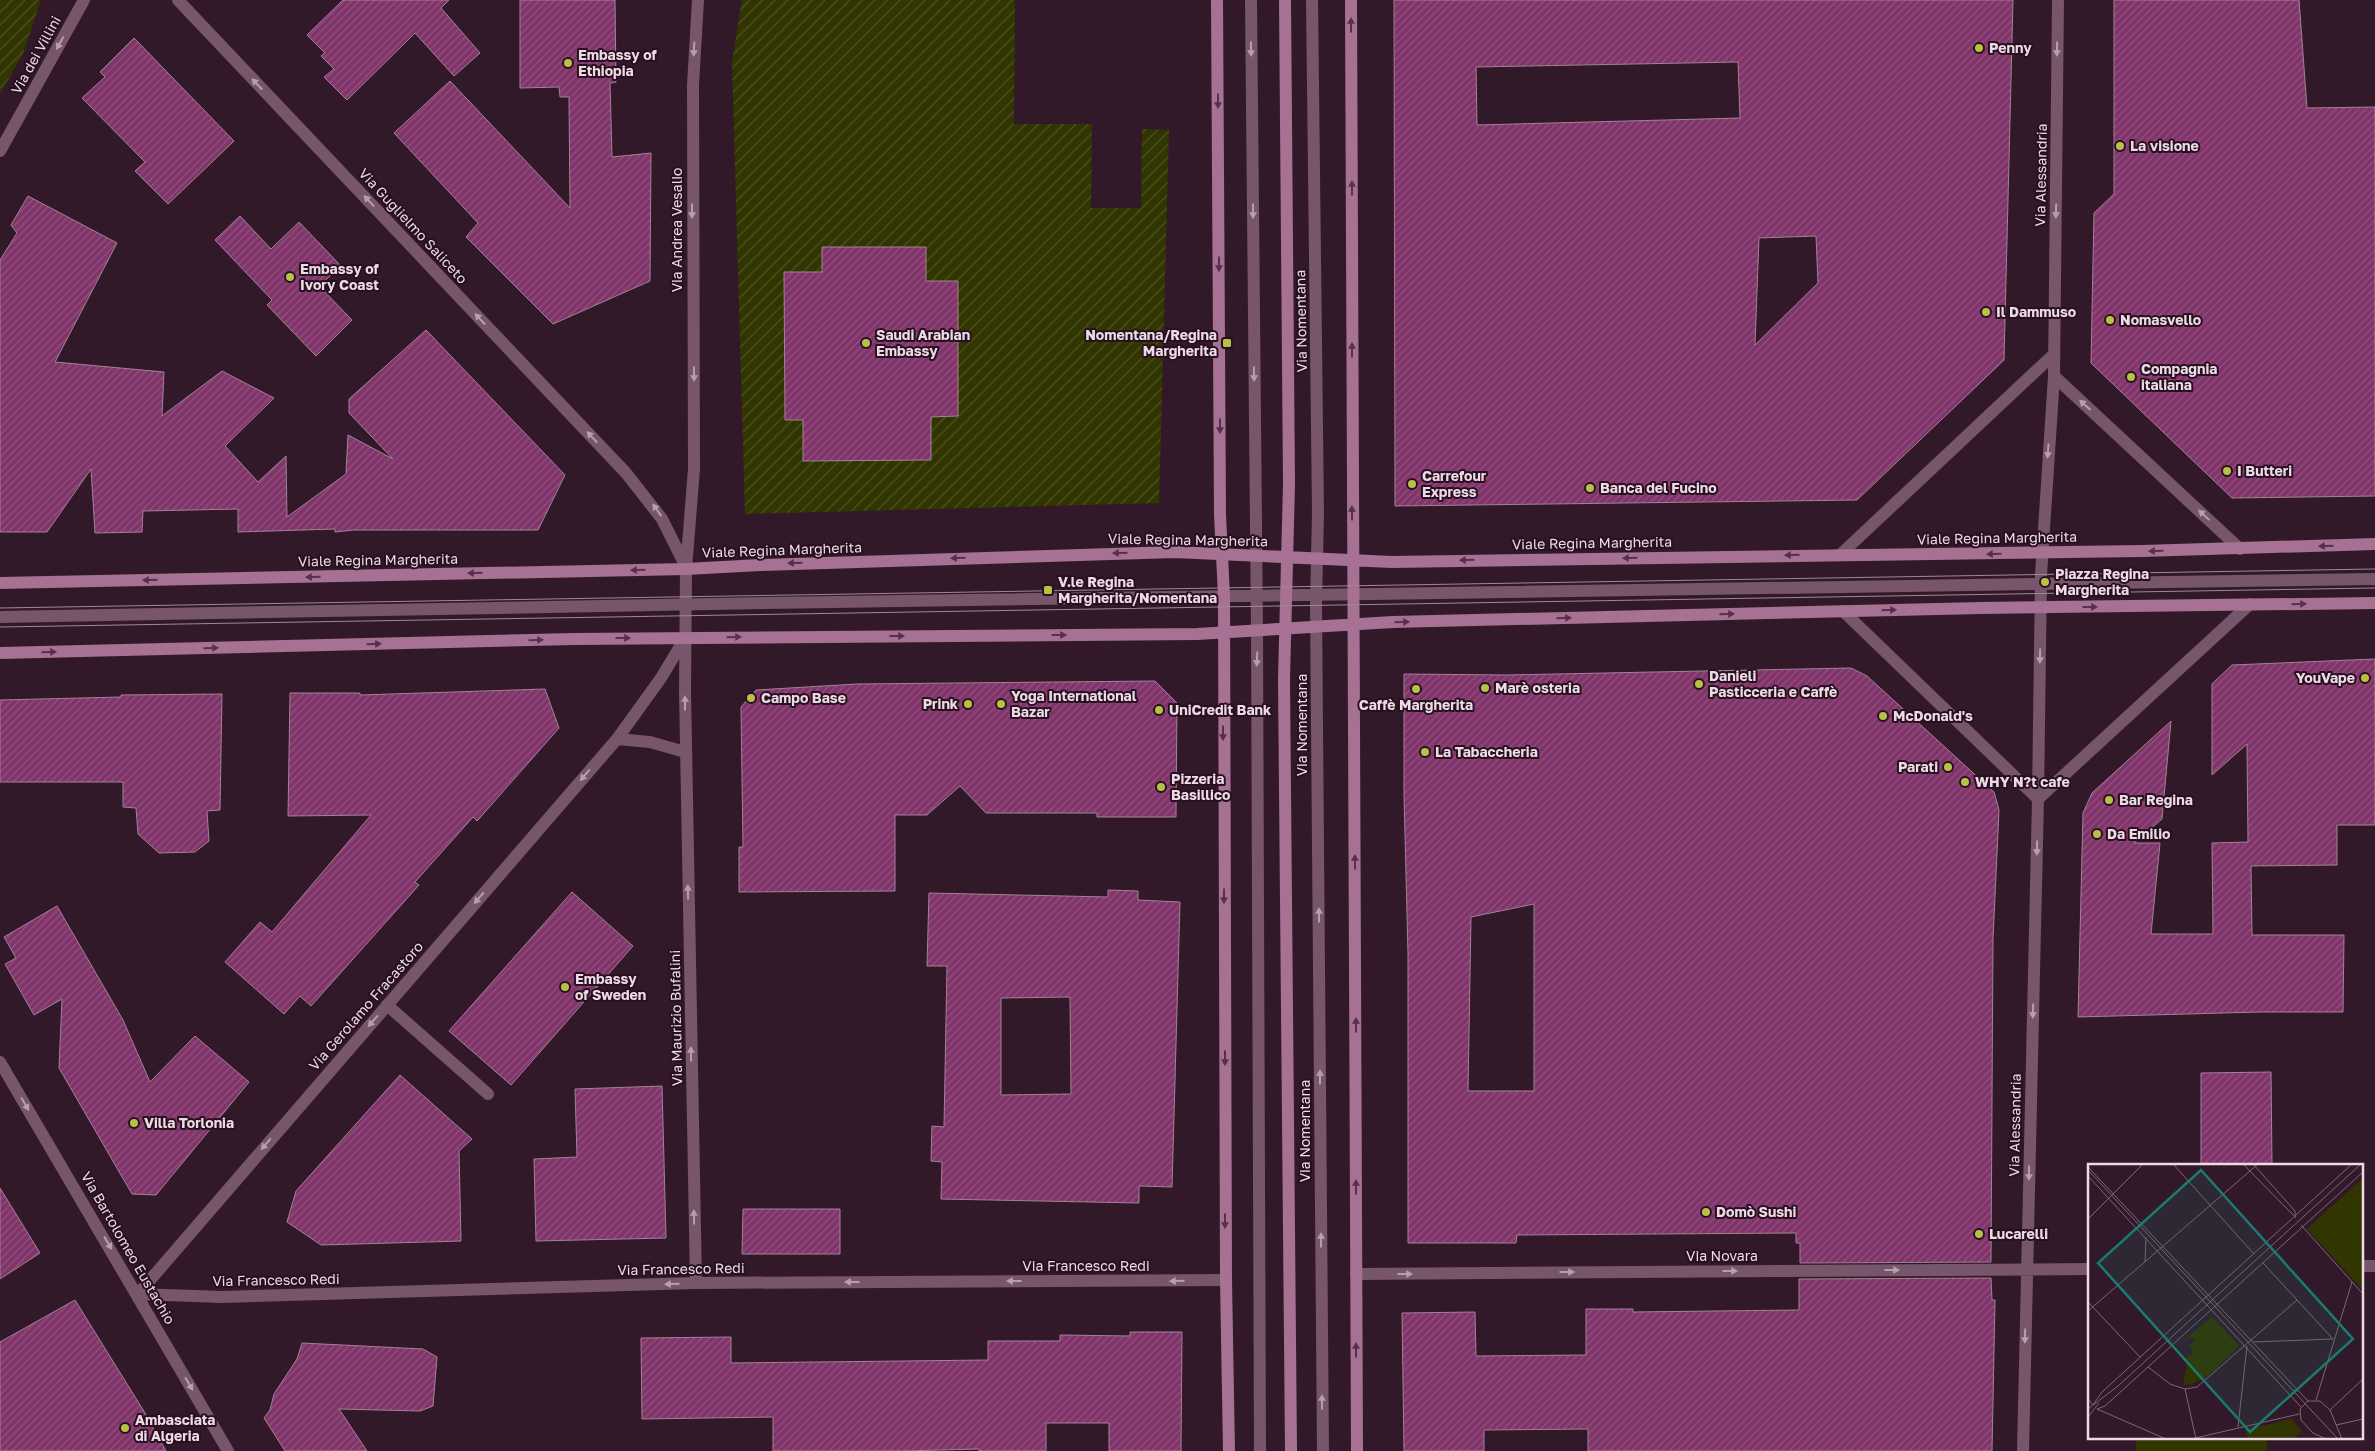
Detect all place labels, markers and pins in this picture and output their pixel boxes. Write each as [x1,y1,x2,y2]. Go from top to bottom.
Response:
place label: Penny [1989,39,2032,56]
marker: Penny [1973,42,1985,54]
place label: Embassy of Ethiopia [578,46,657,79]
marker: Embassy of Ethiopia [562,57,574,69]
place label: La visione [2130,137,2199,154]
marker: La visione [2114,140,2126,152]
place label: Embassy of Ivory Coast [300,260,379,293]
marker: Embassy of Ivory Coast [284,271,296,283]
place label: Il Dammuso [1996,303,2076,320]
marker: Il Dammuso [1980,306,1992,318]
place label: Nomasvello [2120,311,2201,328]
marker: Nomasvello [2104,314,2116,326]
place label: Saudi Arabian Embassy [876,326,970,359]
place label: Nomentana/Regina Margherita [1085,326,1217,359]
marker: Saudi Arabian Embassy [860,337,872,349]
marker: Nomentana/Regina Margherita [1221,337,1233,349]
place label: Compagnia italiana [2141,360,2217,393]
marker: Compagnia italiana [2125,371,2137,383]
place label: I Butteri [2237,462,2292,479]
marker: I Butteri [2221,465,2233,477]
place label: Carrefour Express [1422,467,1487,500]
marker: Carrefour Express [1406,478,1418,490]
place label: Banca del Fucino [1600,479,1717,496]
marker: Banca del Fucino [1584,482,1596,494]
place label: Piazza Regina Margherita [2055,565,2149,598]
place label: V.le Regina Margherita/Nomentana [1058,573,1217,606]
marker: Piazza Regina Margherita [2039,576,2051,588]
marker: V.le Regina Margherita/Nomentana [1042,584,1054,596]
place label: Danieli Pasticceria e Caffè [1709,667,1837,700]
place label: YouVape [2296,669,2355,686]
marker: YouVape [2359,672,2371,684]
marker: Danieli Pasticceria e Caffè [1693,678,1705,690]
place label: Marè osteria [1495,679,1580,696]
marker: Marè osteria [1479,682,1491,694]
marker: Caffè Margherita [1410,683,1422,695]
place label: Yoga International Bazar [1011,687,1137,720]
place label: Campo Base [761,689,846,706]
marker: Campo Base [745,692,757,704]
place label: Prink [923,695,958,712]
place label: Caffè Margherita [1359,696,1473,713]
marker: Prink [962,698,974,710]
marker: Yoga International Bazar [995,698,1007,710]
place label: UniCredit Bank [1169,701,1271,718]
marker: UniCredit Bank [1153,704,1165,716]
place label: McDonald's [1893,707,1973,724]
marker: McDonald's [1877,710,1889,722]
place label: La Tabaccheria [1435,743,1538,760]
marker: La Tabaccheria [1419,746,1431,758]
place label: Parati [1898,758,1938,775]
marker: Parati [1942,761,1954,773]
place label: Pizzeria Basillico [1171,770,1230,803]
place label: WHY N?t cafe [1975,773,2070,790]
marker: WHY N?t cafe [1959,776,1971,788]
marker: Pizzeria Basillico [1155,781,1167,793]
place label: Bar Regina [2119,791,2193,808]
marker: Bar Regina [2103,794,2115,806]
place label: Da Emilio [2107,825,2170,842]
marker: Da Emilio [2091,828,2103,840]
place label: Embassy of Sweden [575,970,646,1003]
marker: Embassy of Sweden [559,981,571,993]
place label: Villa Torlonia [144,1114,234,1131]
marker: Villa Torlonia [128,1117,140,1129]
place label: Domò Sushi [1716,1203,1797,1220]
marker: Domò Sushi [1700,1206,1712,1218]
place label: Lucarelli [1989,1225,2048,1242]
marker: Lucarelli [1973,1228,1985,1240]
place label: Ambasciata di Algeria [135,1411,216,1444]
marker: Ambasciata di Algeria [119,1422,131,1434]

